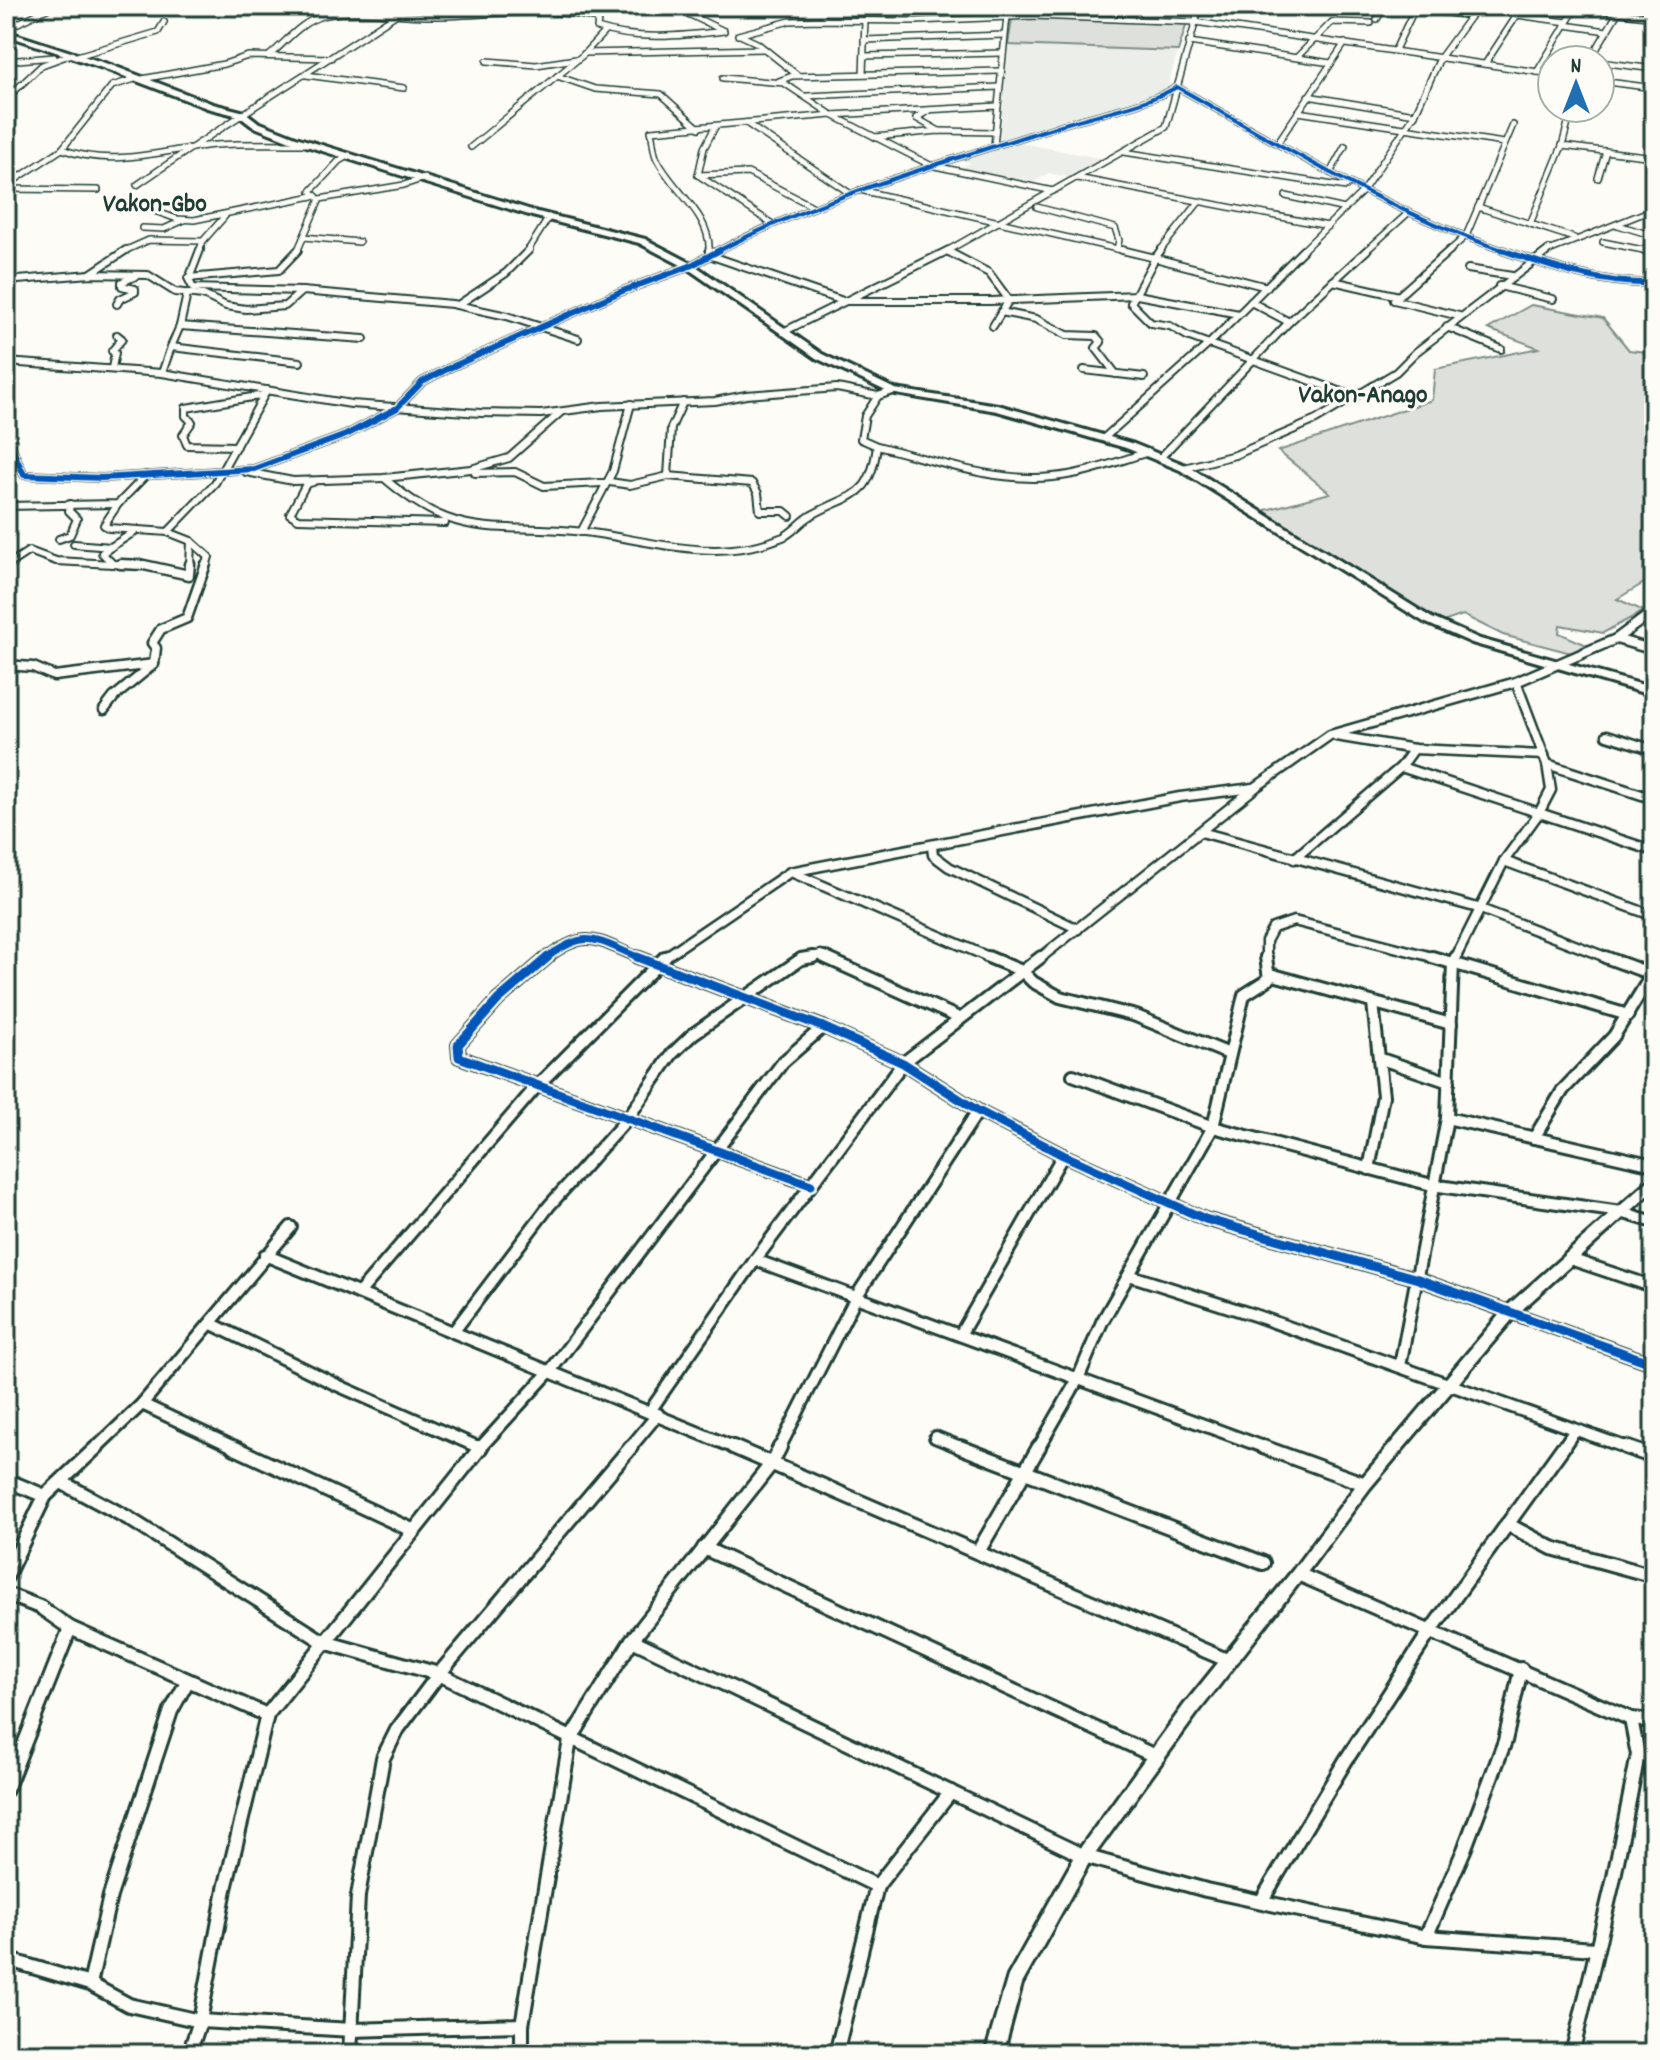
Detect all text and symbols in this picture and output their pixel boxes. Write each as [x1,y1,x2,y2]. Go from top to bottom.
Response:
north arrow [1536,44,1616,124]
text: N [1571,52,1582,83]
district label: Vakon-Gbo [103,187,207,224]
district label: Vakon-Anago [1298,378,1428,415]

